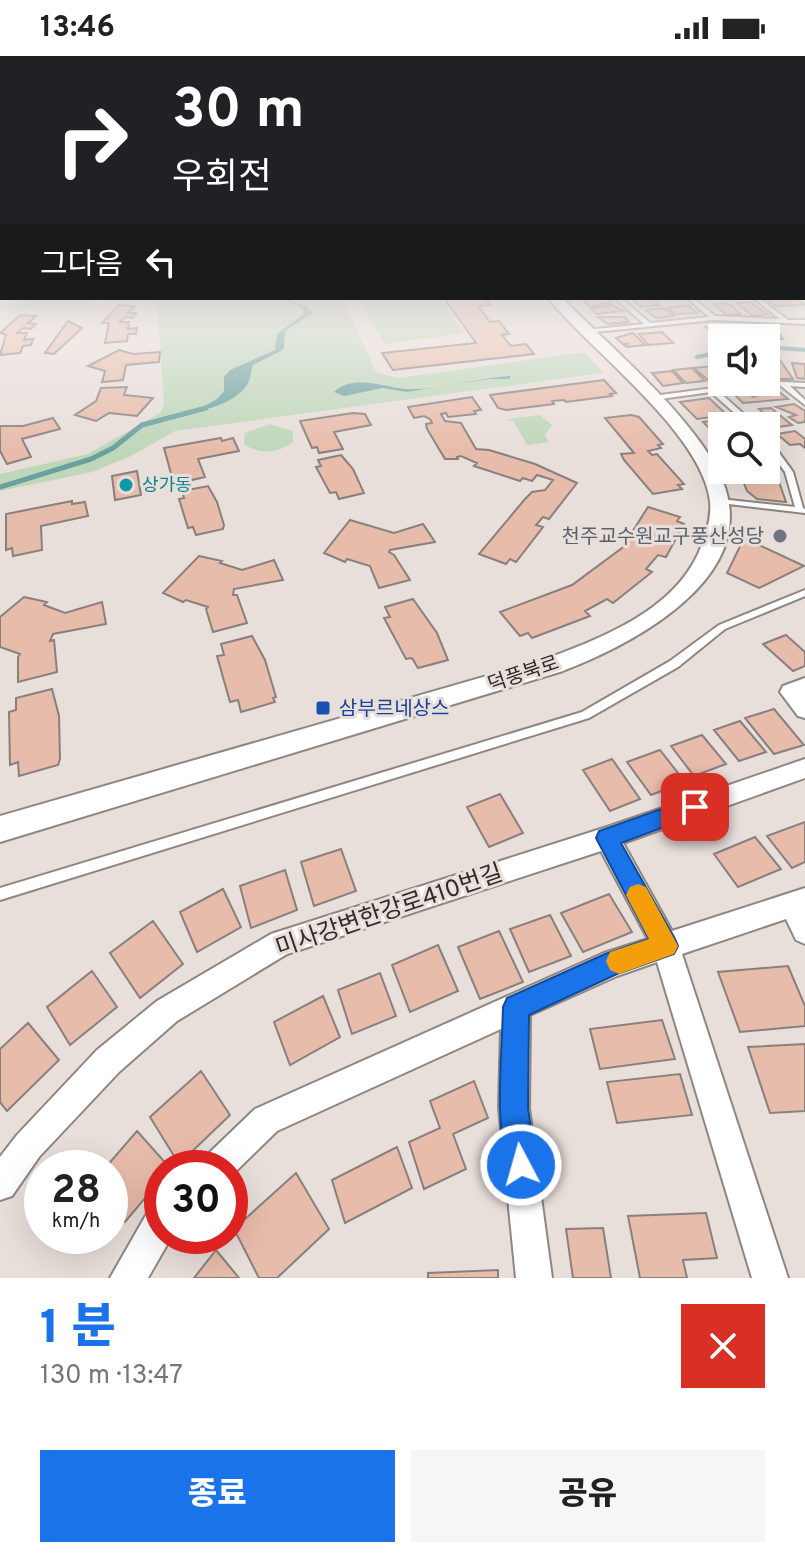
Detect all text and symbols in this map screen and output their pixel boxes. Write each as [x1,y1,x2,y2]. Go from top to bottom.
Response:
text: 13:46 [40,10,115,47]
text: 30 m [172,77,305,147]
icon: right [40,88,144,192]
text: 우회전 [172,156,271,202]
icon: left [139,240,183,284]
text: 그다음 [40,248,123,285]
map controls [708,324,780,484]
button: sound [708,324,780,396]
button: search [708,412,780,484]
place label: 상가동 [142,475,192,498]
marker: 상가동 [117,476,135,494]
place label: 천주교수원교구풍산성당 [562,525,764,551]
marker: 천주교수원교구풍산성당 [771,527,789,545]
street label: 덕풍북로 [485,651,563,699]
place label: 삼부르네상스 [339,697,449,723]
marker: 삼부르네상스 [314,699,332,717]
pin [661,773,729,841]
icon: arrive [673,785,717,829]
street label: 미사강변한강로410번길 [272,859,507,965]
position arrow [479,1123,563,1207]
speed limit sign: 30 [144,1150,248,1254]
text: 28 [51,1167,101,1217]
text: km/h [52,1209,100,1235]
text: 1 분 [40,1300,116,1360]
button: close [681,1304,765,1388]
text: 130 m · 13:47 [40,1360,183,1393]
button: 종료 [40,1450,395,1542]
button: 공유 [411,1450,765,1542]

